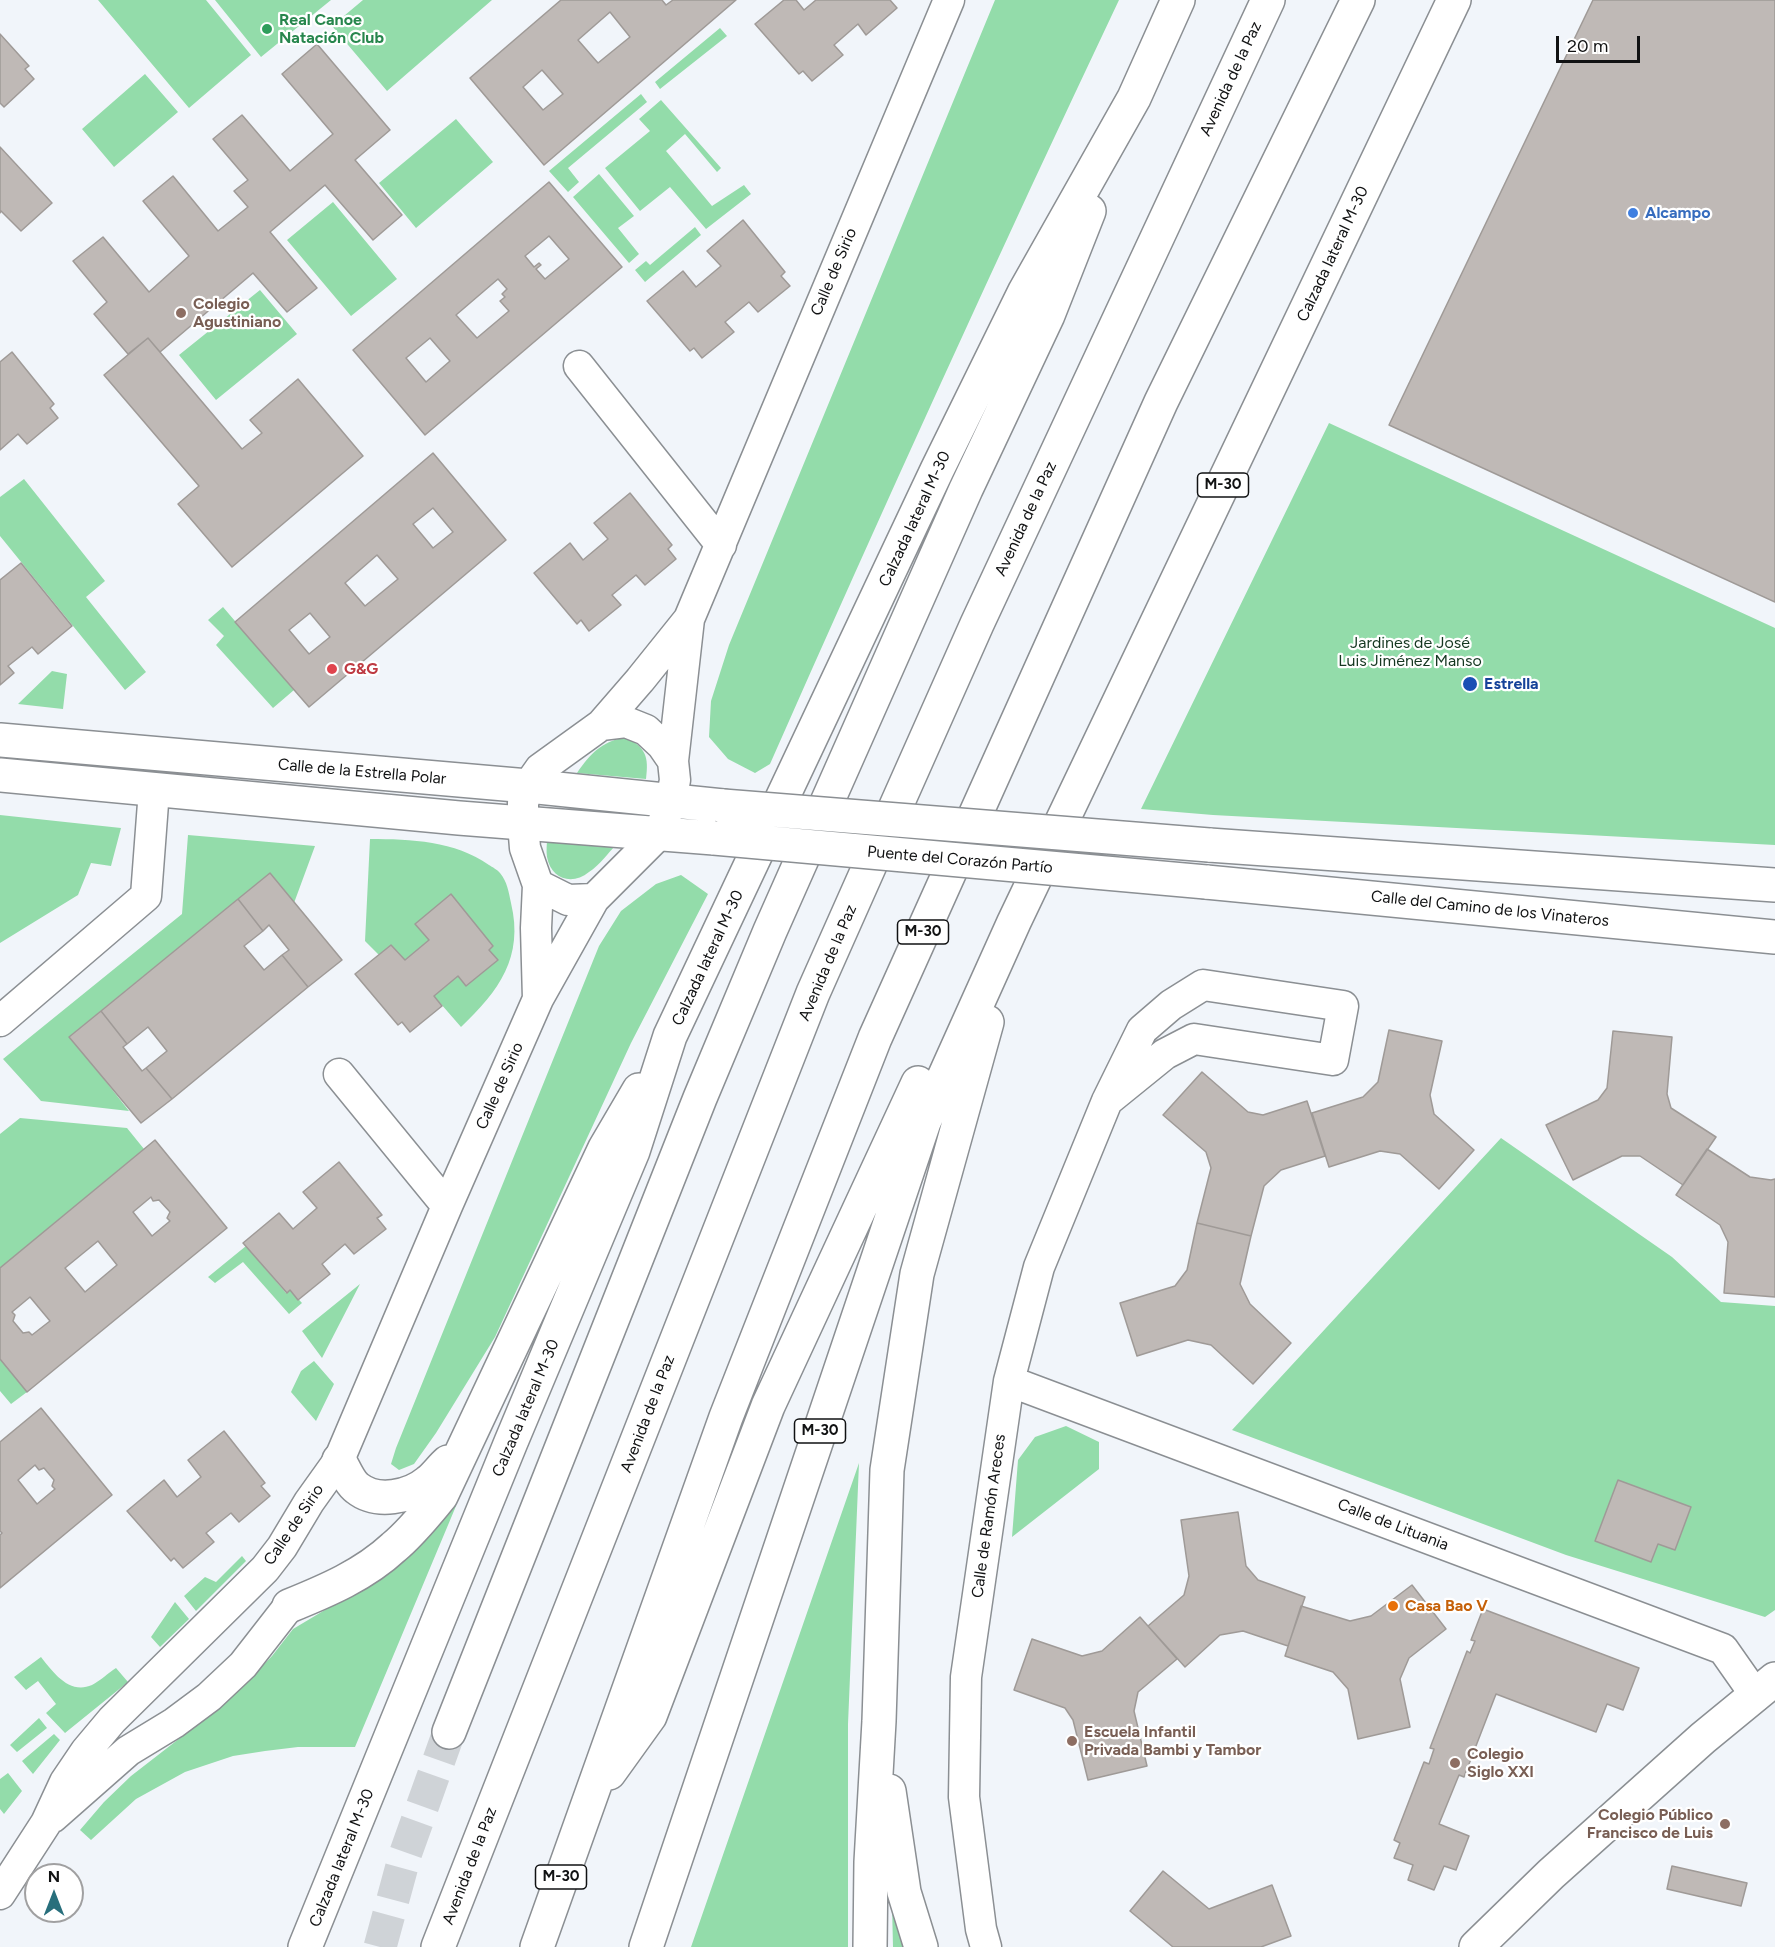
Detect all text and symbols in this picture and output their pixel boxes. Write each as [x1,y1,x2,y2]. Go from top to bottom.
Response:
place label: Real Canoe Natación Club [279,10,384,48]
street label: Avenida de la Paz [1196,19,1266,139]
marker: Real Canoe Natación Club [260,22,274,36]
scale bar [1559,24,1643,62]
text: 20 m [1567,35,1608,57]
street label: Calzada lateral M-30 [1293,183,1373,325]
place label: Alcampo [1645,203,1710,223]
marker: Alcampo [1626,206,1640,220]
street label: Calle de Sirio [807,225,861,319]
place label: Colegio Agustiniano [193,294,281,332]
marker: Colegio Agustiniano [174,306,188,320]
street label: Calzada lateral M-30 [875,448,955,590]
street label: Avenida de la Paz [991,459,1061,579]
road number: M-30 [1198,473,1248,497]
park label: Jardines de José Luis Jiménez Manso [1338,633,1482,671]
place label: G&G [344,659,378,679]
marker: G&G [325,662,339,676]
place label: Estrella [1484,674,1539,694]
marker: Estrella [1461,675,1479,693]
street label: Calle de la Estrella Polar [277,755,447,789]
street label: Puente del Corazón Partío [866,842,1054,878]
street label: Calzada lateral M-30 [668,887,748,1029]
street label: Calle del Camino de los Vinateros [1370,887,1610,931]
street label: Avenida de la Paz [795,902,861,1024]
road number: M-30 [898,920,948,944]
street label: Calle de Sirio [472,1039,528,1133]
street label: Calzada lateral M-30 [488,1336,564,1480]
street label: Avenida de la Paz [617,1352,679,1476]
road number: M-30 [794,1419,846,1443]
street label: Calle de Ramón Areces [968,1433,1010,1599]
street label: Calle de Sirio [260,1481,328,1569]
street label: Calle de Lituania [1335,1495,1451,1555]
place label: Casa Bao V [1405,1596,1488,1616]
marker: Casa Bao V [1386,1599,1400,1613]
place label: Escuela Infantil Privada Bambi y Tambor [1084,1722,1261,1760]
marker: Escuela Infantil Privada Bambi y Tambor [1065,1734,1079,1748]
place label: Colegio Siglo XXI [1467,1744,1534,1782]
marker: Colegio Siglo XXI [1448,1756,1462,1770]
street label: Calzada lateral M-30 [305,1786,379,1930]
street label: Avenida de la Paz [439,1804,501,1928]
place label: Colegio Público Francisco de Luis [1587,1805,1713,1843]
marker: Colegio Público Francisco de Luis [1718,1817,1732,1831]
north arrow [24,1863,84,1923]
road number: M-30 [536,1865,586,1889]
text: N [48,1867,60,1886]

